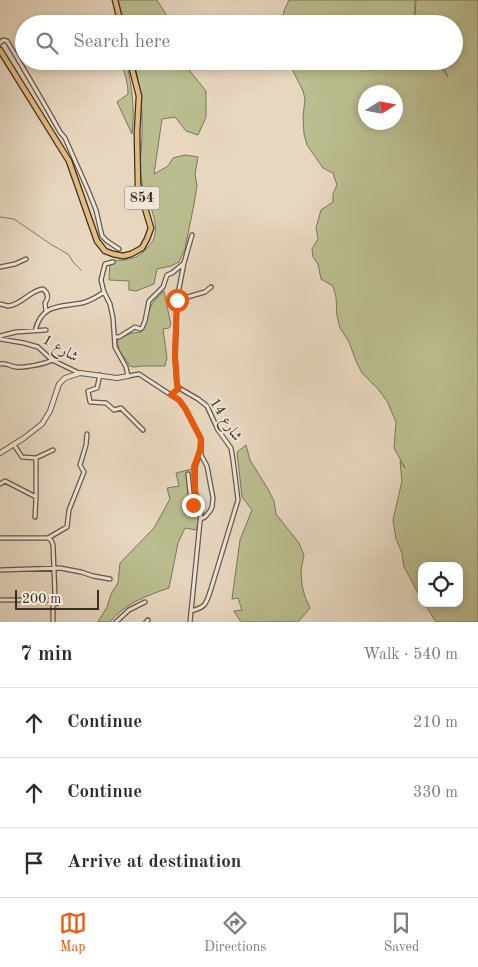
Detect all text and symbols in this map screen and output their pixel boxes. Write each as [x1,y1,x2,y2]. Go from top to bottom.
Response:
search box [15,15,463,70]
icon: search [33,29,61,57]
text: Search here [73,33,170,52]
north arrow [358,85,403,130]
road number: 854 [124,187,160,210]
route start [166,289,189,312]
street label: شارع 1 [37,333,81,369]
street label: شارع 14 [203,396,244,446]
route end [182,494,205,517]
map controls [418,562,463,607]
button: locate [418,562,463,607]
scale bar [15,587,99,610]
text: 200 m [22,592,61,606]
text: 7 min [20,644,73,665]
text: Walk · 540 m [363,647,458,663]
icon: ahead [20,709,48,737]
text: Continue [67,713,142,732]
text: 210 m [413,715,458,731]
icon: ahead [20,779,48,807]
text: Continue [67,783,142,802]
text: 330 m [413,785,458,801]
icon: arrive [20,849,48,877]
text: Arrive at destination [67,853,241,872]
tab: Map [59,909,87,956]
tab: Directions [204,909,266,956]
tab: Saved [384,909,419,956]

